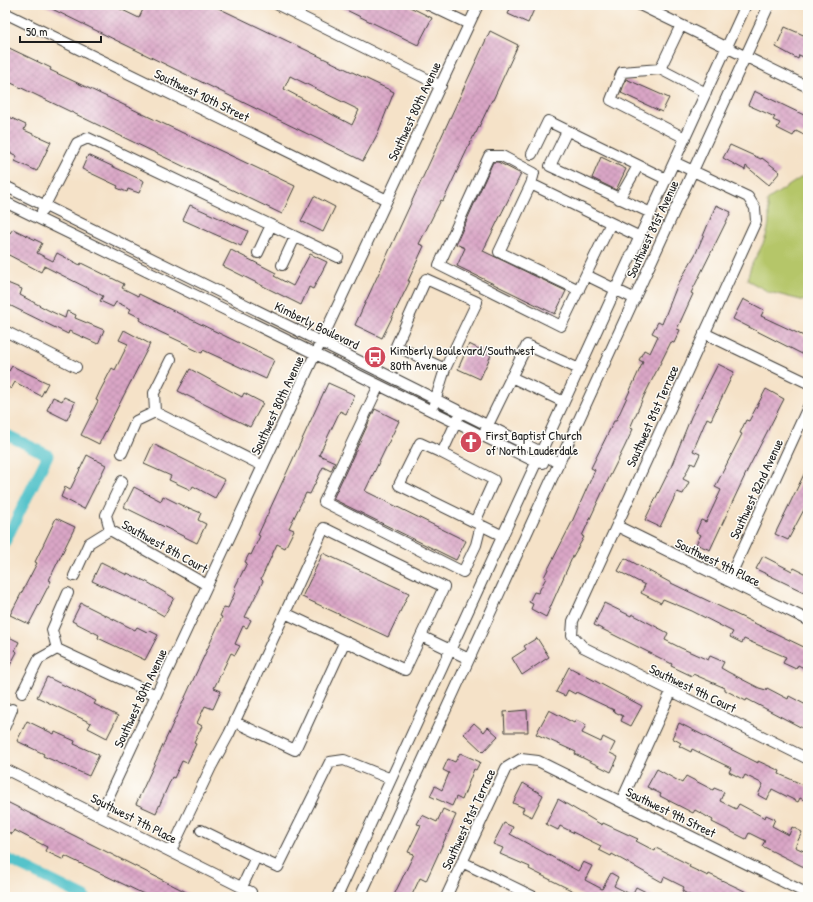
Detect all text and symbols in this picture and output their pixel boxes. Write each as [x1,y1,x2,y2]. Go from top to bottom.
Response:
scale bar [20,18,101,44]
text: 50 m [26,23,47,40]
street label: Southwest 80th Avenue [383,59,445,163]
street label: Southwest 10th Street [151,64,253,126]
street label: Southwest 81st Avenue [621,177,683,281]
street label: Kimberly Boulevard [272,297,362,353]
place label: Kimberly Boulevard/Southwest 80th Avenue [390,341,535,374]
bus stop icon: Kimberly Boulevard/Southwest 80th Avenue [362,344,388,370]
street label: Southwest 80th Avenue [246,353,308,457]
street label: Southwest 81st Terrace [622,362,682,470]
place label: First Baptist Church of North Lauderdale [485,426,582,459]
church icon: First Baptist Church of North Lauderdale [458,429,484,455]
street label: Southwest 82nd Avenue [725,436,787,542]
street label: Southwest 8th Court [119,515,212,577]
street label: Southwest 9th Place [672,534,764,590]
street label: Southwest 80th Avenue [109,646,171,750]
street label: Southwest 9th Court [646,659,740,717]
street label: Southwest 81st Terrace [437,766,499,872]
street label: Southwest 9th Street [623,782,719,842]
street label: Southwest 7th Place [88,789,180,847]

